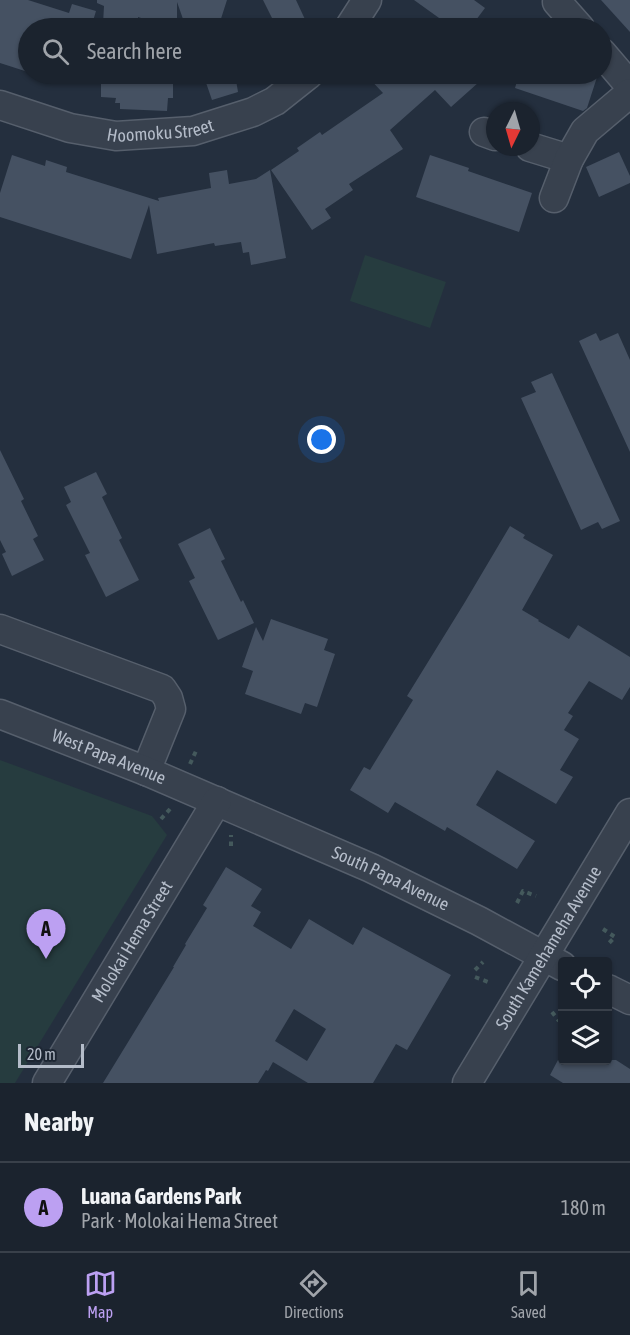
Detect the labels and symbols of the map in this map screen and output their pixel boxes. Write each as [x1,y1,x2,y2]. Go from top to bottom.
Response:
north arrow [486,102,540,156]
street label: Hoomoku Street [105,114,216,146]
your location [307,425,336,454]
street label: West Papa Avenue [49,724,169,788]
street label: South Papa Avenue [329,842,453,915]
street label: South Kamehameha Avenue [491,862,606,1033]
street label: Molokai Hema Street [87,877,177,1006]
pin: A [26,910,66,959]
scale bar [18,1041,84,1068]

